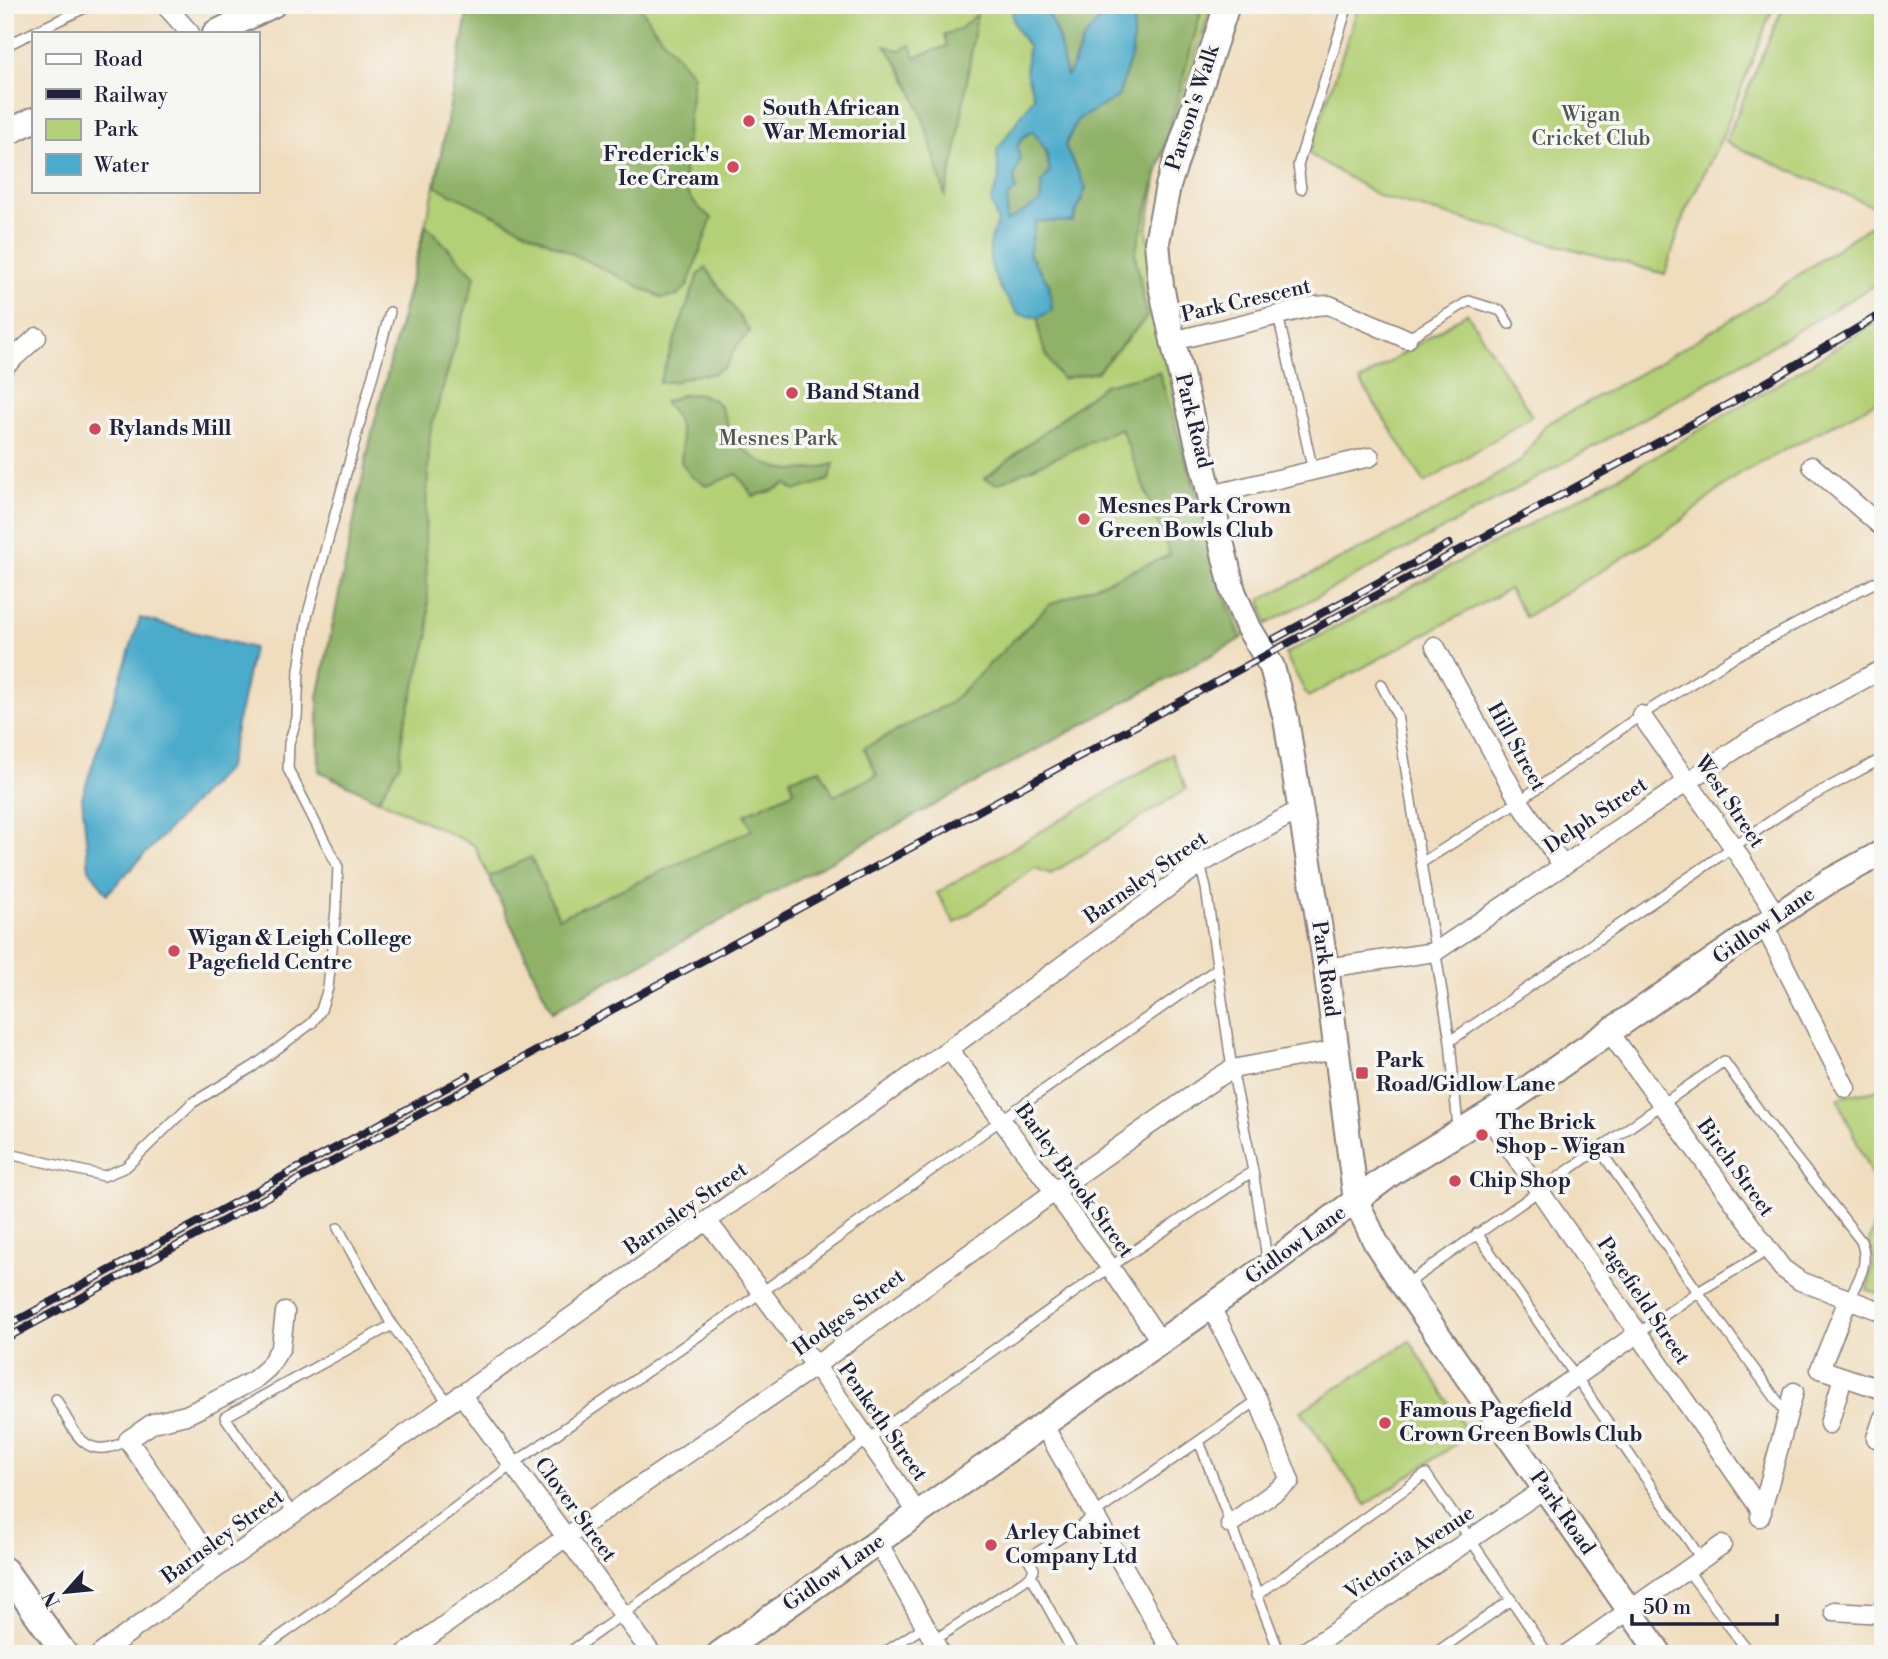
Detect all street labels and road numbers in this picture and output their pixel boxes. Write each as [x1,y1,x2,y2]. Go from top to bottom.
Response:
street label: Parson's Walk [1161,41,1226,174]
street label: Park Crescent [1179,273,1314,329]
street label: Park Road [1169,371,1217,471]
street label: Hill Street [1481,698,1551,796]
street label: West Street [1688,750,1770,854]
street label: Delph Street [1539,772,1653,860]
street label: Barnsley Street [1078,825,1213,931]
street label: Gidlow Lane [1708,881,1820,971]
street label: Park Road [1305,919,1345,1019]
street label: Barley Brook Street [1009,1098,1139,1264]
street label: Birch Street [1690,1113,1780,1223]
street label: Barnsley Street [618,1156,753,1262]
street label: Gidlow Lane [1240,1200,1352,1290]
street label: Pagefield Street [1591,1232,1696,1370]
street label: Hodges Street [788,1263,911,1362]
street label: Penketh Street [831,1358,933,1487]
street label: Clover Street [528,1453,622,1568]
street label: Park Road [1524,1466,1600,1560]
street label: Barnsley Street [156,1484,290,1591]
street label: Victoria Avenue [1339,1500,1480,1607]
street label: Gidlow Lane [778,1528,890,1618]

